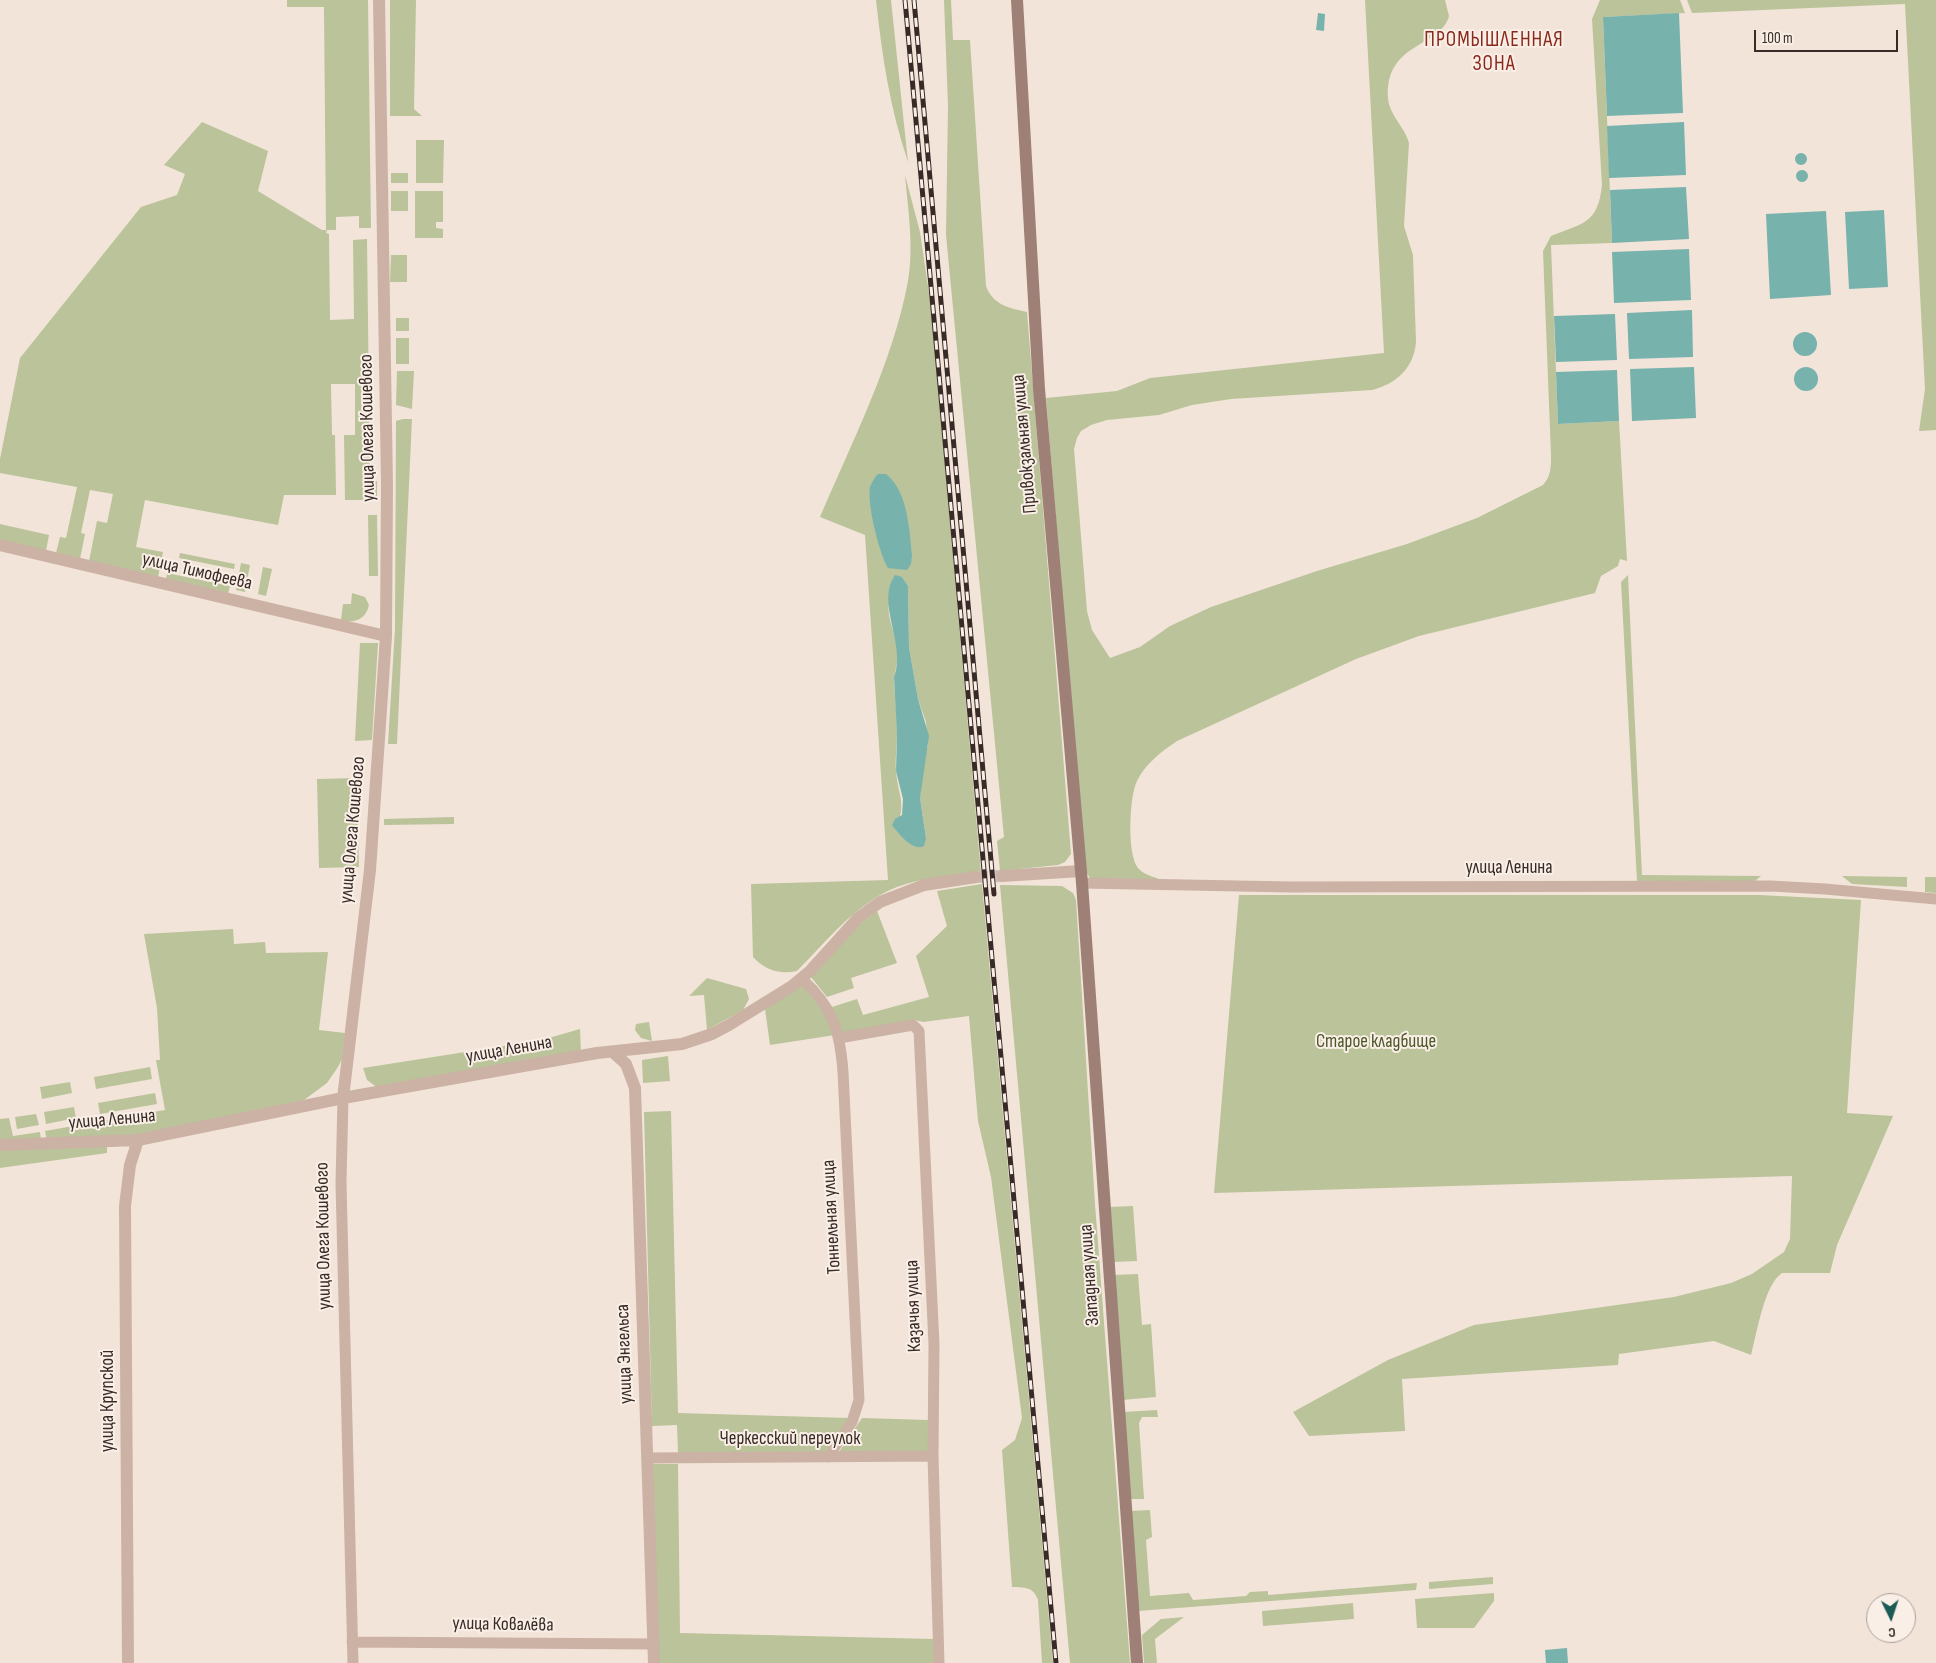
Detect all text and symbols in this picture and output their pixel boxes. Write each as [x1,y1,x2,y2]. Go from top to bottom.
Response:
scale bar [1756,20,1900,52]
district label: ПРОМЫШЛЕННАЯ ЗОНА [1423,28,1565,78]
text: 100 m [1762,29,1793,48]
street label: улица Олега Кошевого [355,354,381,502]
street label: Привокзальная улица [1008,374,1042,514]
street label: улица Тимофеева [140,548,254,596]
street label: улица Олега Кошевого [335,755,371,905]
street label: улица Ленина [1465,857,1553,879]
street label: улица Ленина [464,1031,554,1069]
park label: Старое кладбище [1316,1031,1436,1053]
street label: улица Ленина [68,1105,156,1135]
street label: Тоннельная улица [818,1159,846,1275]
street label: улица Олега Кошевого [311,1162,337,1310]
street label: Западная улица [1075,1223,1105,1327]
street label: Казачья улица [901,1259,927,1353]
street label: улица Энгельса [612,1304,638,1404]
street label: улица Крупской [97,1350,119,1452]
street label: Черкесский переулок [720,1428,860,1450]
north arrow [1866,1593,1916,1643]
street label: улица Ковалёва [452,1613,554,1637]
text: С [1888,1624,1896,1641]

